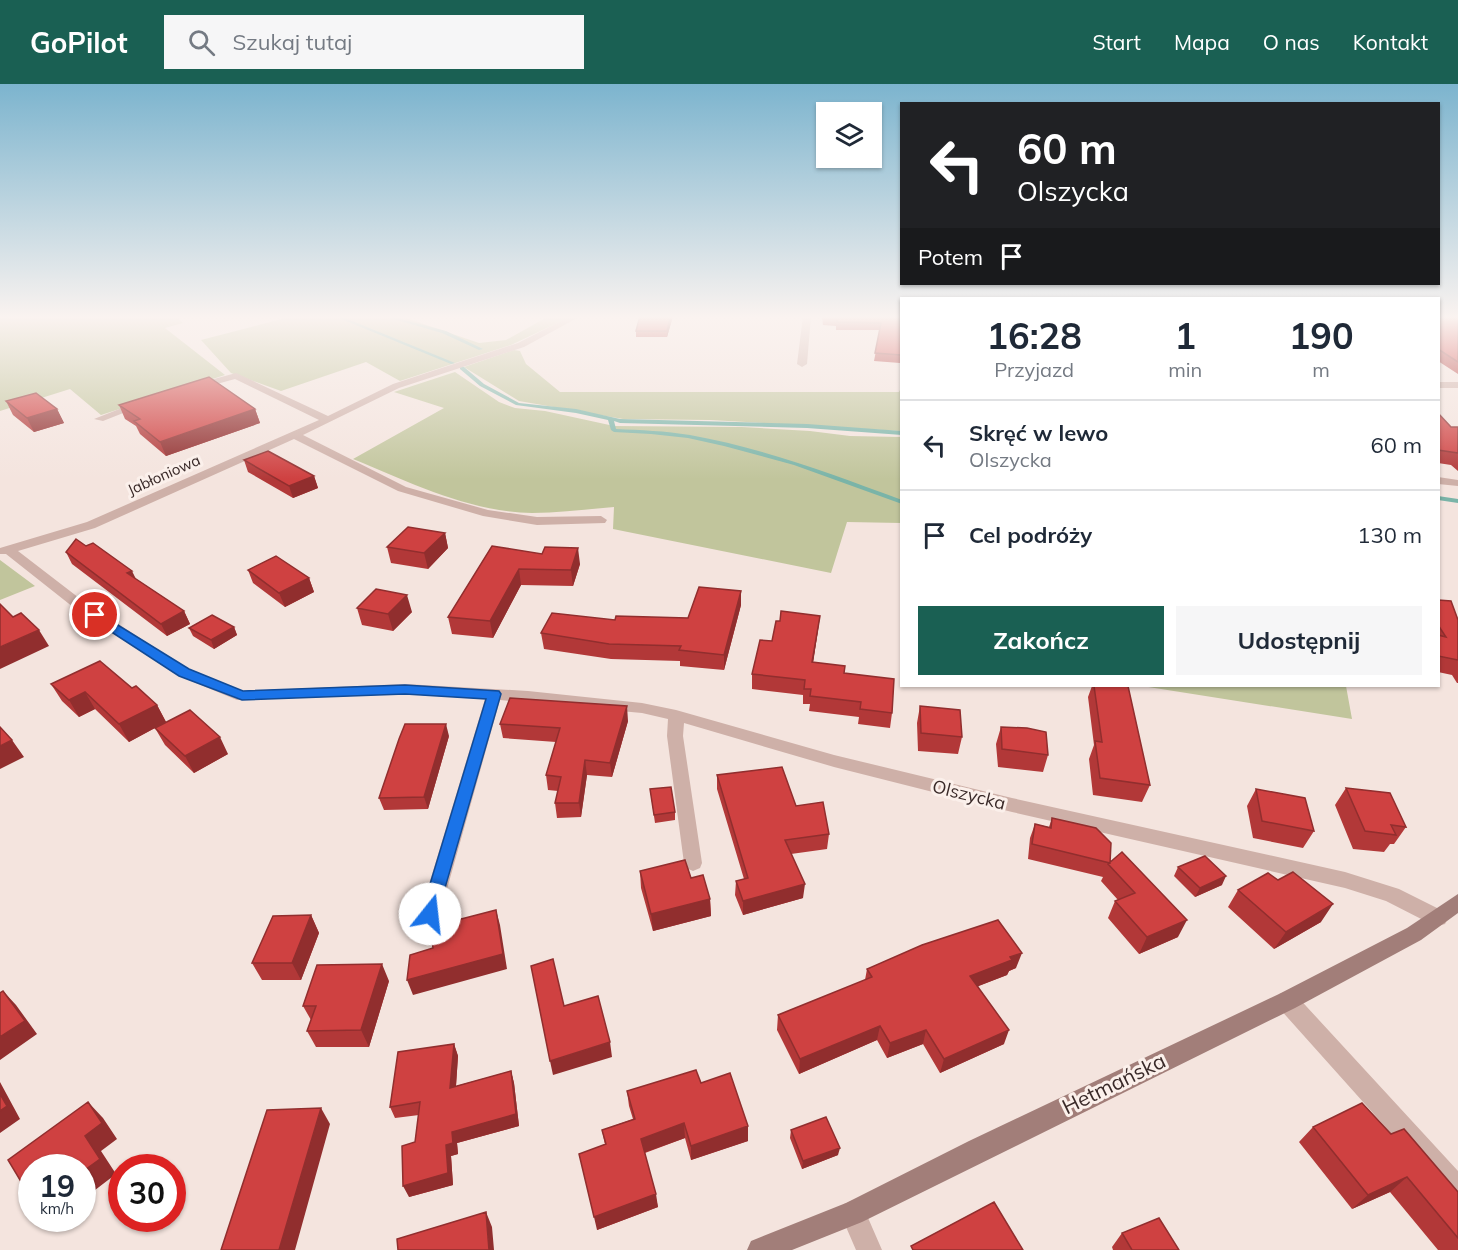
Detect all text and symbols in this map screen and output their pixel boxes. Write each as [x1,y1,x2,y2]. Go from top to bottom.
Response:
search box [164,15,584,69]
text: GoPilot [30,25,128,60]
icon: search [185,26,218,59]
text: Szukaj tutaj [233,28,352,56]
text: Start [1092,29,1141,55]
text: Mapa [1174,29,1230,55]
text: O nas [1263,29,1320,55]
text: Kontakt [1353,29,1428,55]
map controls [816,102,882,168]
button: layers [816,102,882,168]
text: 60 m [1017,122,1117,175]
icon: left [918,126,996,204]
text: Olszycka [1017,174,1129,208]
icon: arrive [995,240,1028,273]
text: Potem [918,243,983,271]
text: 16:28 [986,313,1082,358]
text: 1 [1174,313,1196,358]
text: 190 [1289,313,1354,358]
text: Przyjazd [994,357,1074,382]
text: min [1168,357,1202,382]
text: m [1312,357,1330,382]
text: Skręć w lewo [969,419,1108,447]
icon: left [918,429,951,462]
text: 60 m [1371,431,1422,459]
text: Olszycka [969,447,1052,472]
street label: Jabłoniowa [124,450,203,499]
icon: arrive [918,519,951,552]
text: Cel podróży [969,521,1092,549]
text: 130 m [1357,521,1422,549]
pin [69,589,120,640]
icon: arrive [78,598,111,631]
button: Zakończ [918,606,1164,675]
button: Udostępnij [1176,606,1422,675]
street label: Olszycka [930,774,1008,815]
position arrow [398,882,462,946]
street label: Hetmańska [1058,1047,1170,1119]
speed limit sign: 30 [108,1154,186,1232]
text: 19 [39,1167,75,1205]
text: km/h [40,1199,74,1218]

